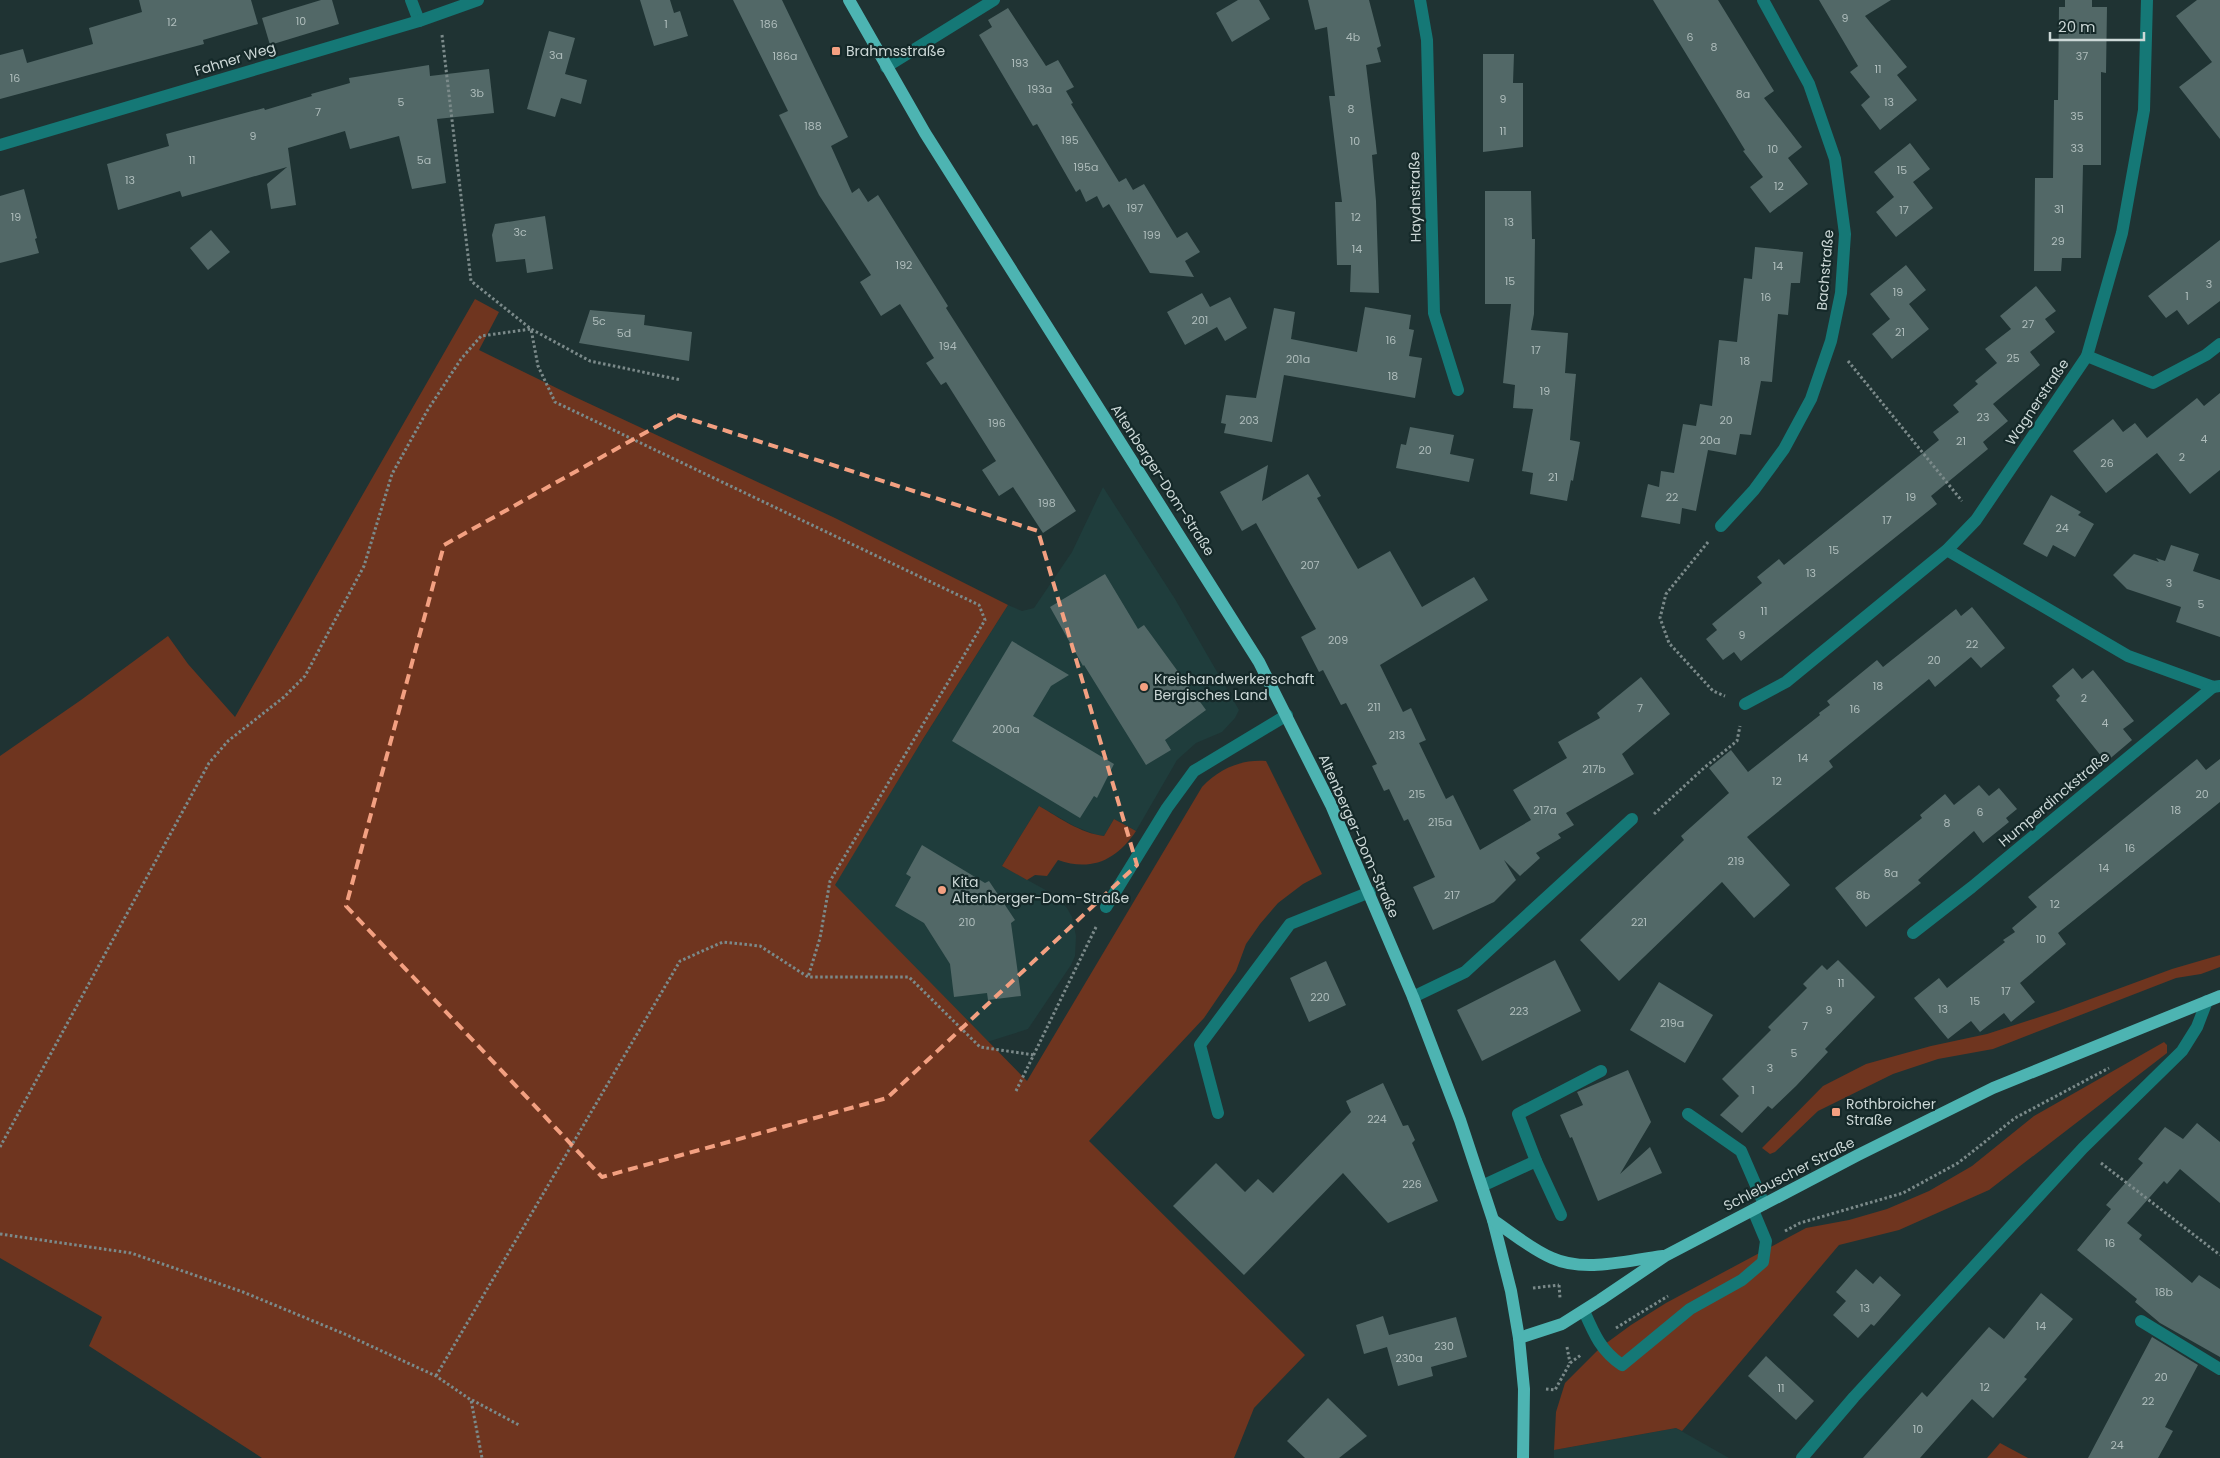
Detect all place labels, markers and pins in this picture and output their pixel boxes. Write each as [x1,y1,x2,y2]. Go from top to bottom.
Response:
place label: Brahmsstraße [846,41,946,61]
marker: Brahmsstraße [830,45,842,57]
place label: Kreishandwerkerschaft Bergisches Land [1154,669,1314,705]
marker: Kreishandwerkerschaft Bergisches Land [1138,681,1150,693]
place label: Kita Altenberger-Dom-Straße [952,872,1130,908]
marker: Kita Altenberger-Dom-Straße [936,884,948,896]
place label: Rothbroicher Straße [1846,1094,1936,1130]
marker: Rothbroicher Straße [1830,1106,1842,1118]

